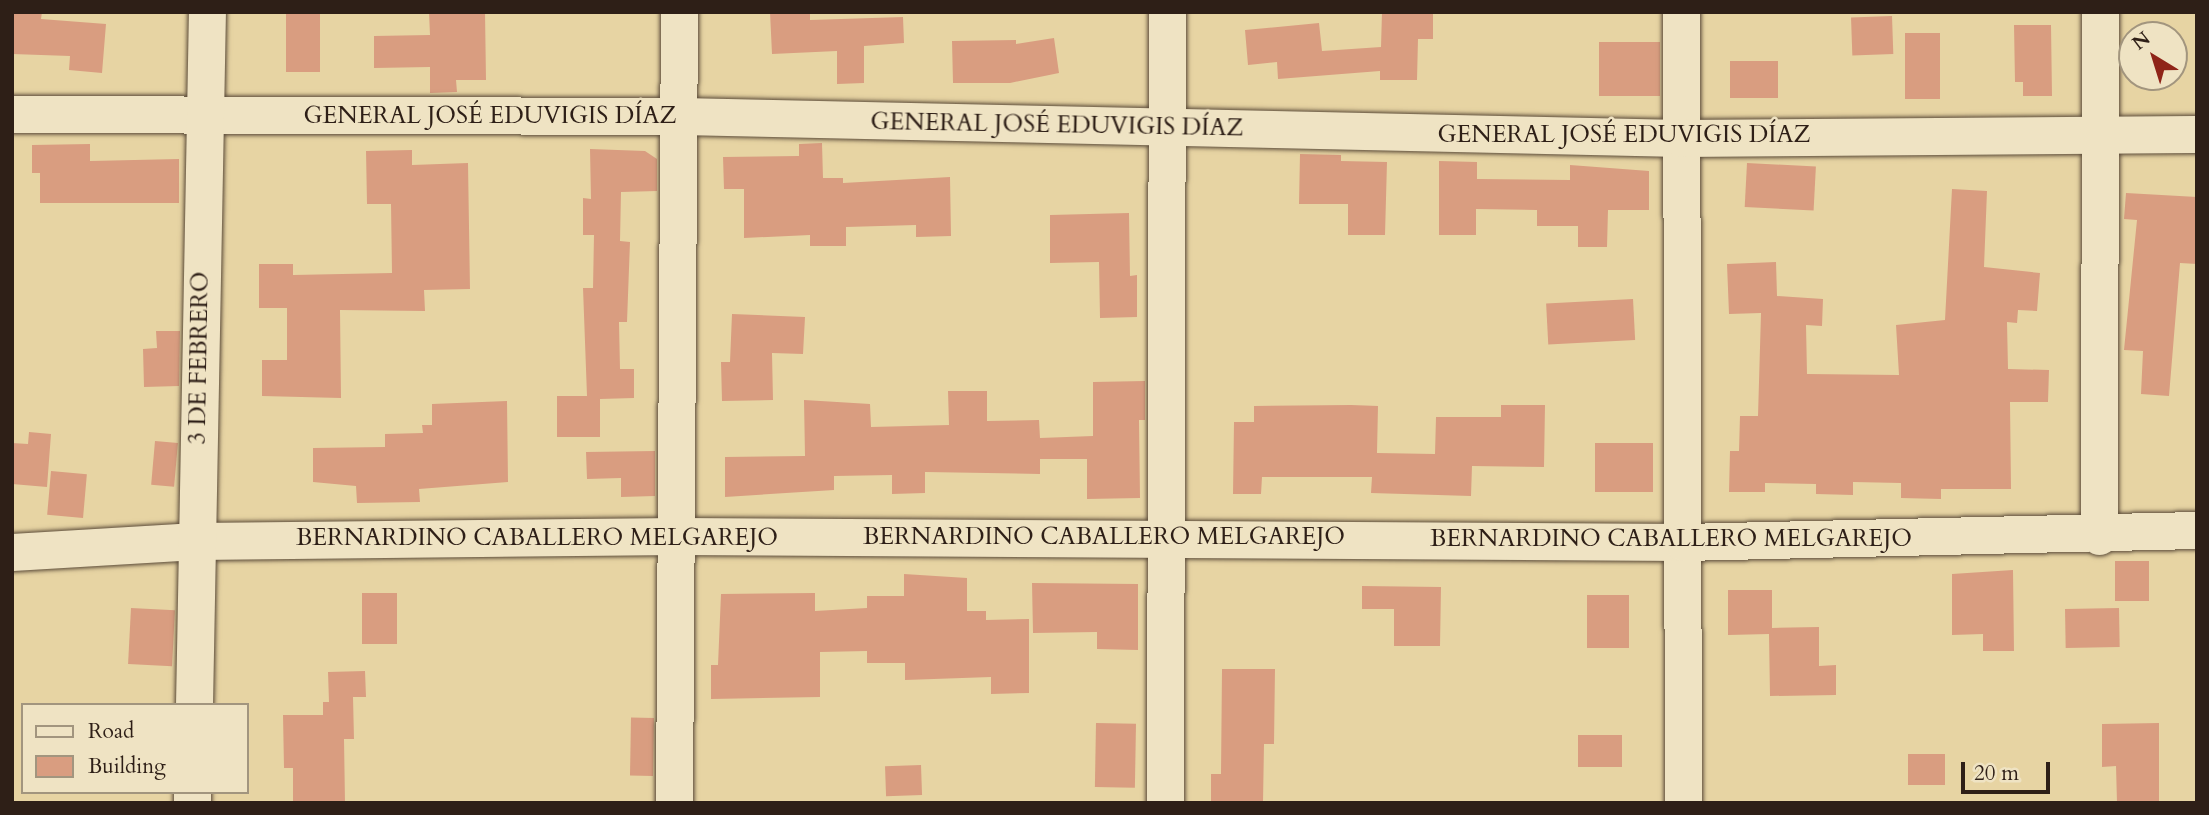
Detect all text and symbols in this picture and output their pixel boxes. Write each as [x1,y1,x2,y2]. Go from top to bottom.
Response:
north arrow [2118,21,2188,91]
text: N [2127,26,2156,56]
street label: GENERAL JOSÉ EDUVIGIS DÍAZ [303,102,677,130]
street label: GENERAL JOSÉ EDUVIGIS DÍAZ [870,107,1244,143]
street label: GENERAL JOSÉ EDUVIGIS DÍAZ [1437,121,1811,149]
street label: 3 DE FEBRERO [183,271,215,445]
street label: BERNARDINO CABALLERO MELGAREJO [863,523,1345,551]
street label: BERNARDINO CABALLERO MELGAREJO [296,524,778,552]
street label: BERNARDINO CABALLERO MELGAREJO [1430,525,1912,553]
legend [21,703,248,794]
text: Road [88,717,134,746]
scale bar [1964,748,2053,792]
text: Building [88,752,166,781]
text: 20 m [1974,759,2019,788]

